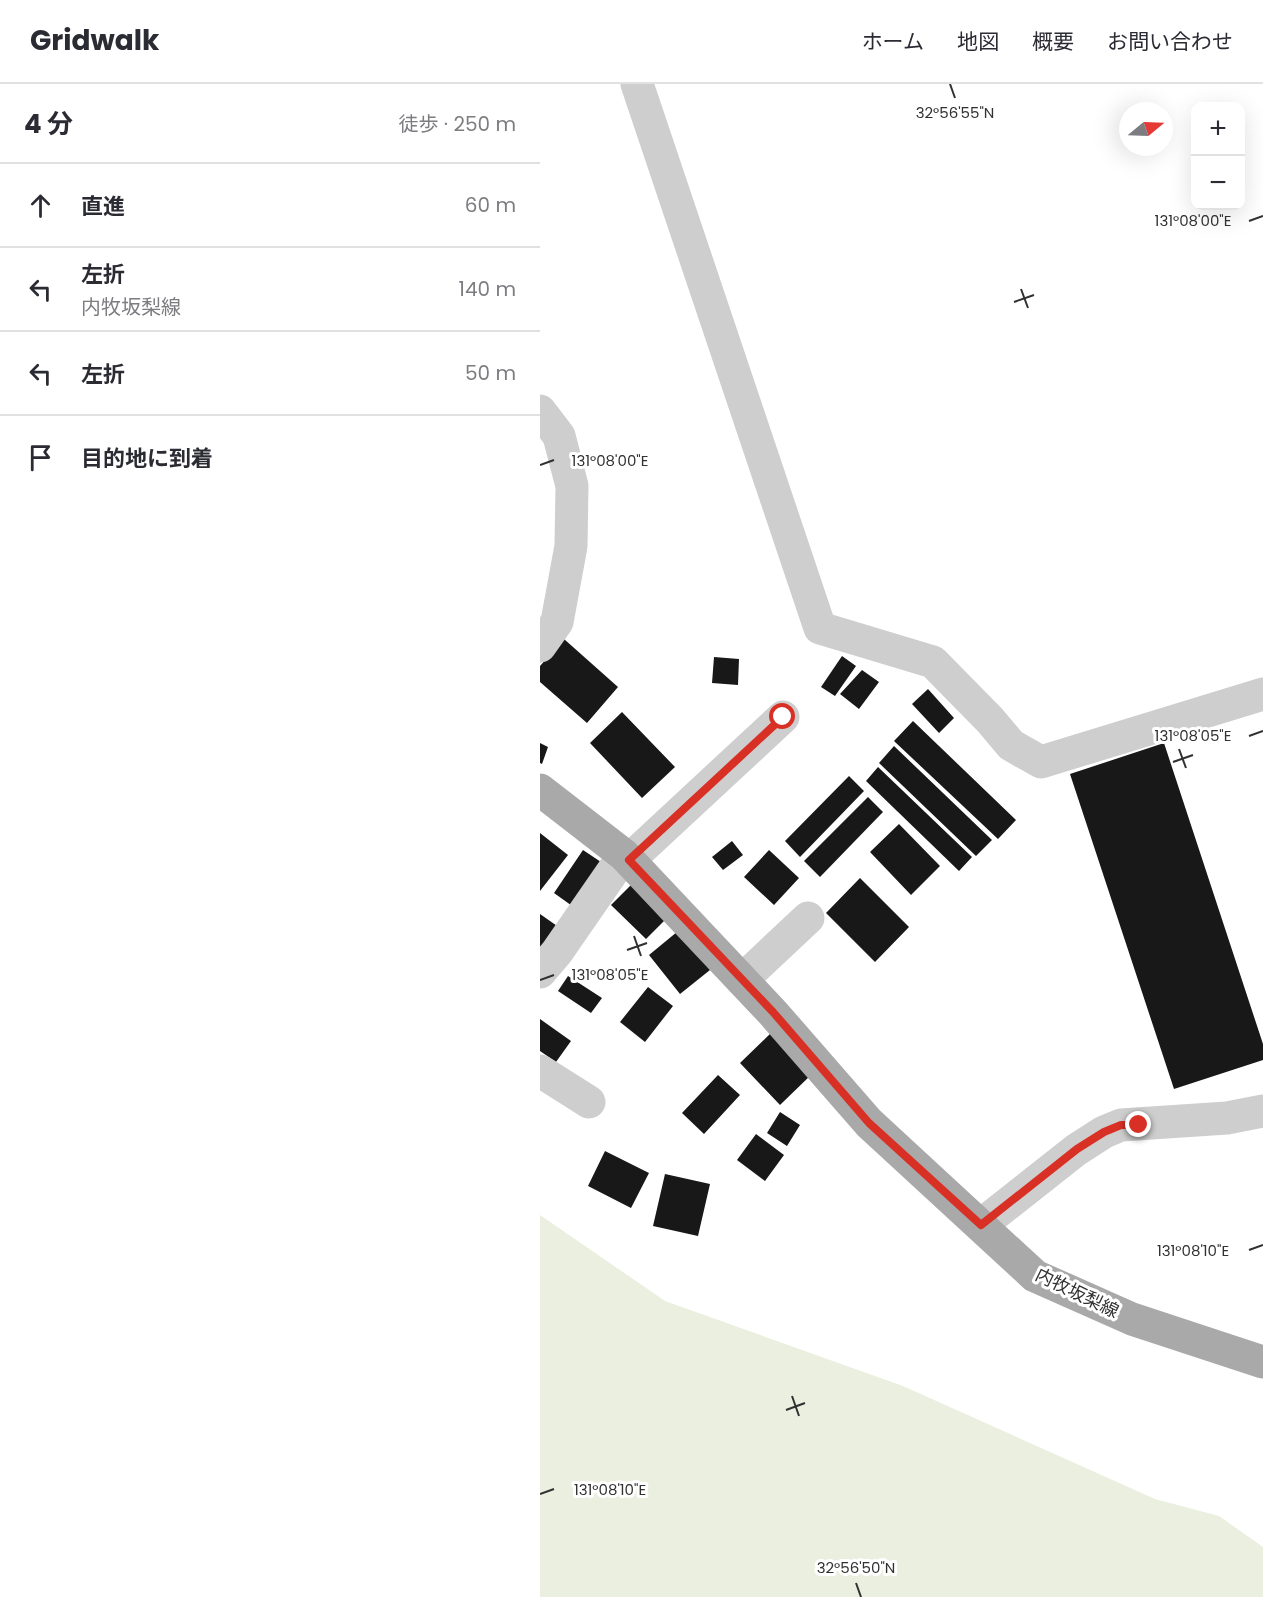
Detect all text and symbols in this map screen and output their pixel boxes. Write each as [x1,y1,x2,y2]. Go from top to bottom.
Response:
text: Gridwalk [30,21,159,60]
text: ホーム [862,27,924,56]
text: 地図 [957,27,999,56]
text: 概要 [1032,27,1074,56]
text: お問い合わせ [1107,27,1233,56]
text: 32°56'55"N [916,102,994,123]
north arrow [1119,102,1173,156]
map controls [1191,102,1245,210]
button: + [1191,102,1245,156]
text: 4 分 [24,106,73,142]
text: 徒歩 · 250 m [399,110,516,138]
button: − [1191,156,1245,210]
icon: ahead [24,189,57,222]
text: 直進 [81,191,125,222]
text: 60 m [465,191,516,219]
text: 131°08'00"E [1155,210,1231,231]
text: 左折 [81,259,125,290]
icon: left [24,273,57,306]
text: 140 m [459,275,516,303]
text: 内牧坂梨線 [81,293,181,321]
icon: left [24,357,57,390]
text: 左折 [81,359,125,390]
text: 50 m [465,359,516,387]
icon: arrive [24,441,57,474]
text: 目的地に到着 [81,443,213,474]
text: 131°08'00"E [572,450,648,471]
route start [769,703,795,729]
text: 131°08'05"E [1155,725,1231,746]
text: 131°08'05"E [572,964,648,985]
route end [1125,1111,1151,1137]
text: 131°08'10"E [1157,1240,1229,1261]
street label: 内牧坂梨線 [1031,1262,1123,1324]
text: 131°08'10"E [574,1479,646,1500]
text: 32°56'50"N [817,1557,895,1578]

